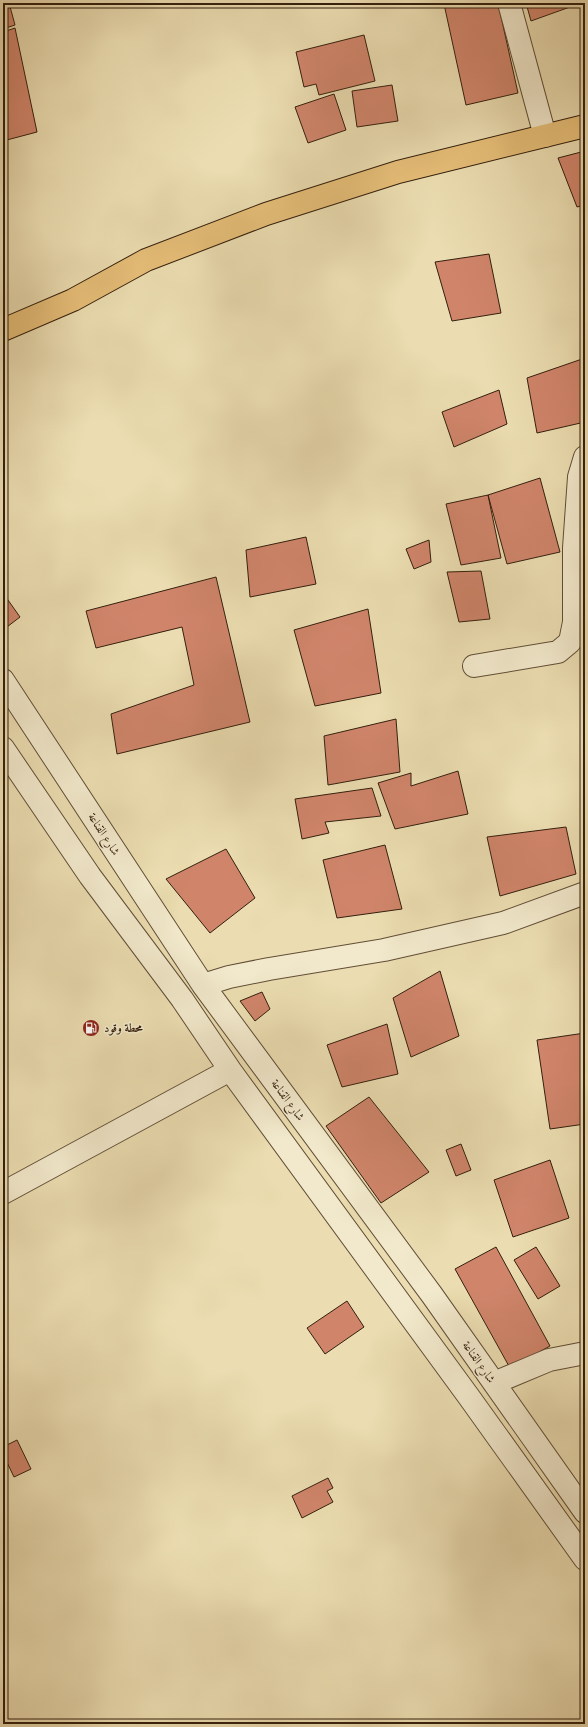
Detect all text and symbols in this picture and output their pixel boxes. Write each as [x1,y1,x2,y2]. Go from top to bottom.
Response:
street label: شارع القناعة [82,810,123,860]
fuel station icon: محطة وقود [81,1018,101,1038]
place label: محطة وقود [104,1021,144,1036]
street label: شارع القناعة [265,1077,308,1126]
street label: شارع القناعة [456,1339,498,1388]

